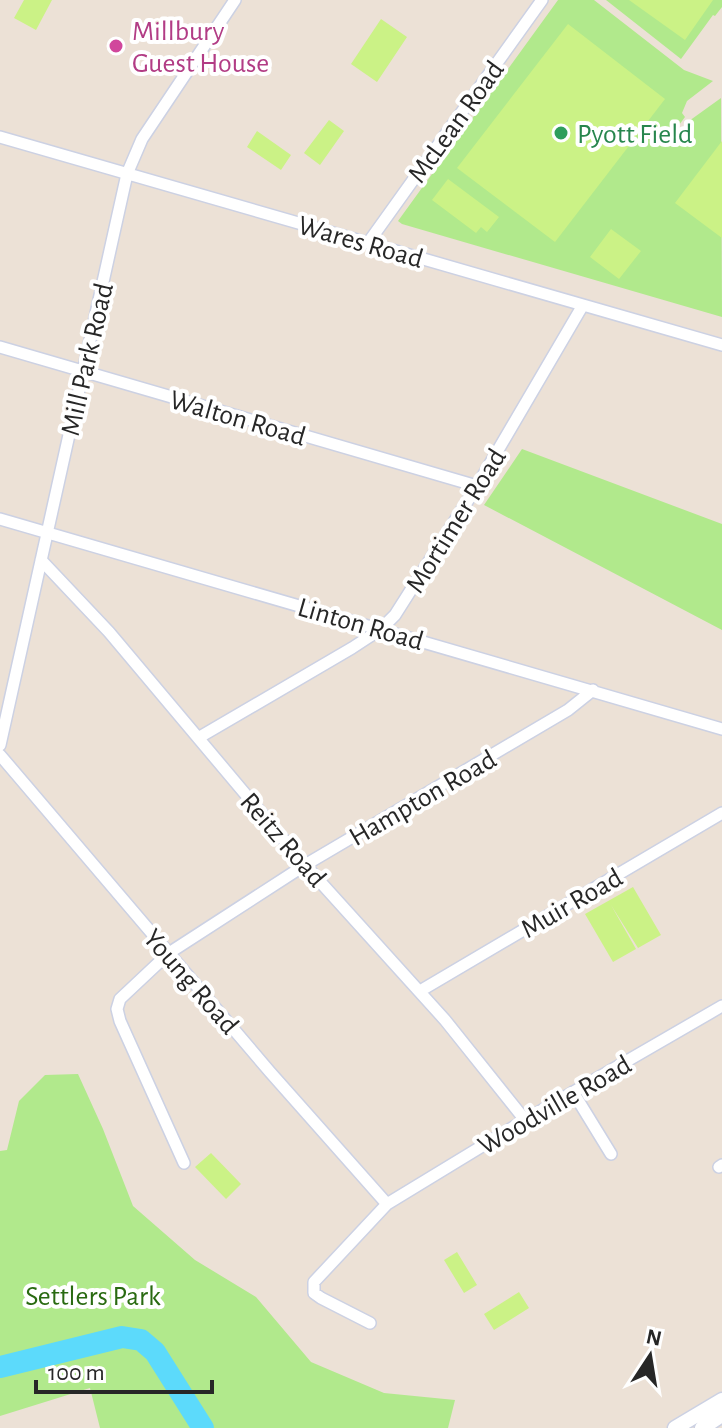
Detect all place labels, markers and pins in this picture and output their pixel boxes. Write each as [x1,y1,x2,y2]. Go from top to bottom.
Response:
place label: Millbury Guest House [132,18,269,78]
marker: Millbury Guest House [107,37,125,55]
place label: Pyott Field [577,121,693,149]
marker: Pyott Field [552,124,570,142]

